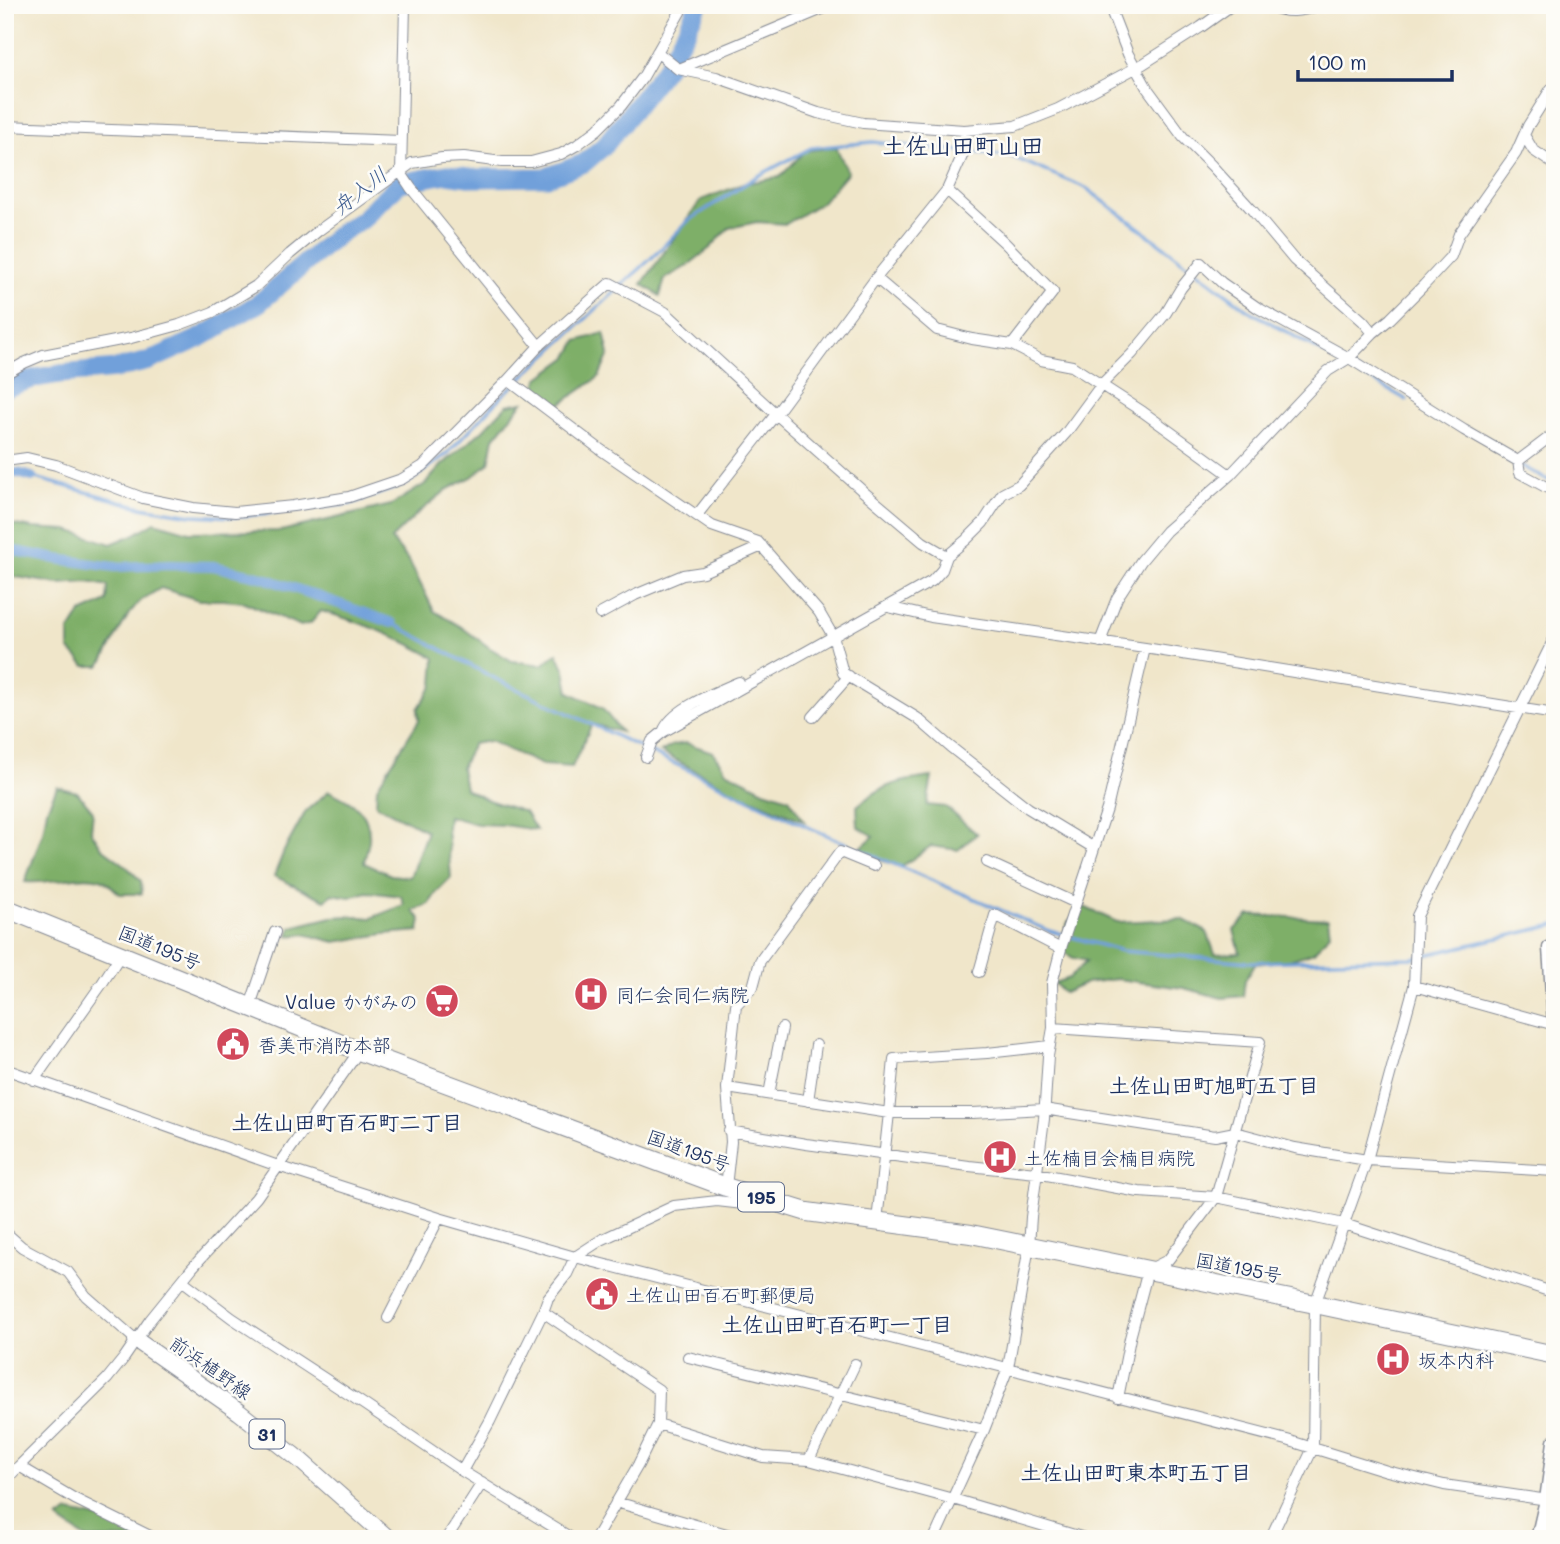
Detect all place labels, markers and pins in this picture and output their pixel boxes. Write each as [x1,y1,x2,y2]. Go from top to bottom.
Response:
hospital icon: 同仁会同仁病院 [572,975,610,1013]
supermarket icon: Value かがみの [423,982,461,1020]
place label: 同仁会同仁病院 [616,982,749,1007]
place label: Value かがみの [285,989,418,1014]
public building icon: 香美市消防本部 [214,1025,252,1063]
place label: 香美市消防本部 [258,1032,391,1057]
hospital icon: 土佐楠目会楠目病院 [981,1138,1019,1176]
place label: 土佐楠目会楠目病院 [1024,1145,1195,1170]
public building icon: 土佐山田百石町郵便局 [583,1275,621,1313]
place label: 土佐山田百石町郵便局 [626,1282,816,1307]
hospital icon: 坂本内科 [1374,1340,1412,1378]
place label: 坂本内科 [1418,1347,1494,1372]

